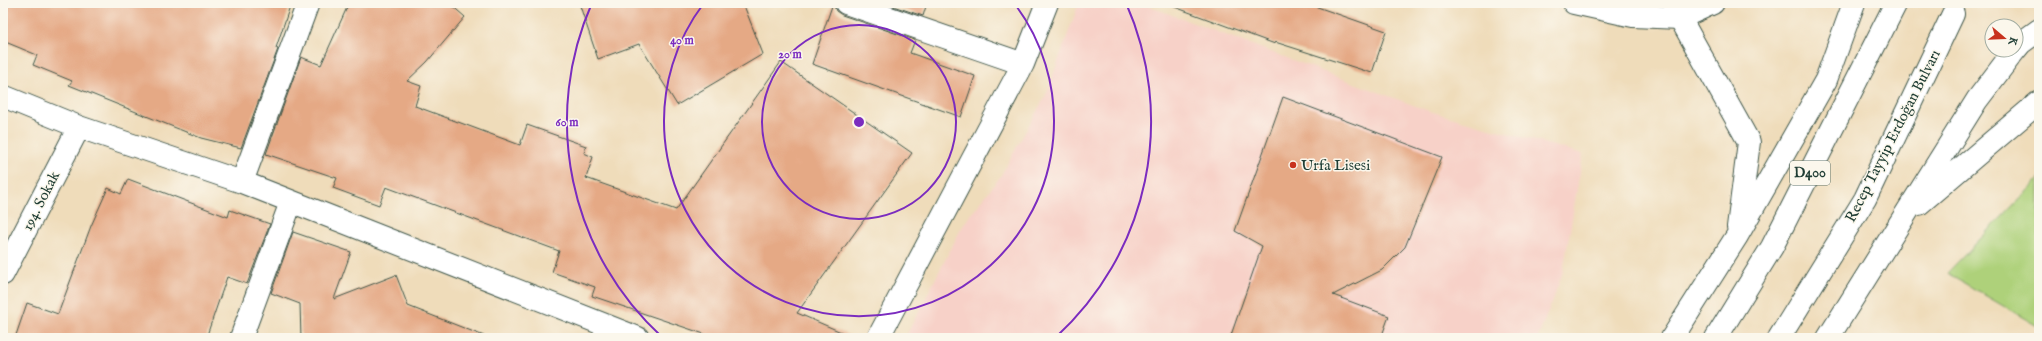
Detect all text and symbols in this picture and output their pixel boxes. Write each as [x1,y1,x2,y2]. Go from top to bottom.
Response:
north arrow [1984,18,2024,58]
text: 40 m [670,33,695,48]
text: K [2004,35,2020,48]
street label: Recep Tayyip Erdoğan Bulvarı [1841,46,1945,226]
text: 20 m [778,47,802,62]
text: 60 m [556,115,579,130]
centre of rings [852,115,866,129]
place label: Urfa Lisesi [1301,156,1370,175]
marker: Urfa Lisesi [1288,160,1298,170]
road number: D400 [1790,161,1830,185]
street label: 194. Sokak [18,167,65,234]

